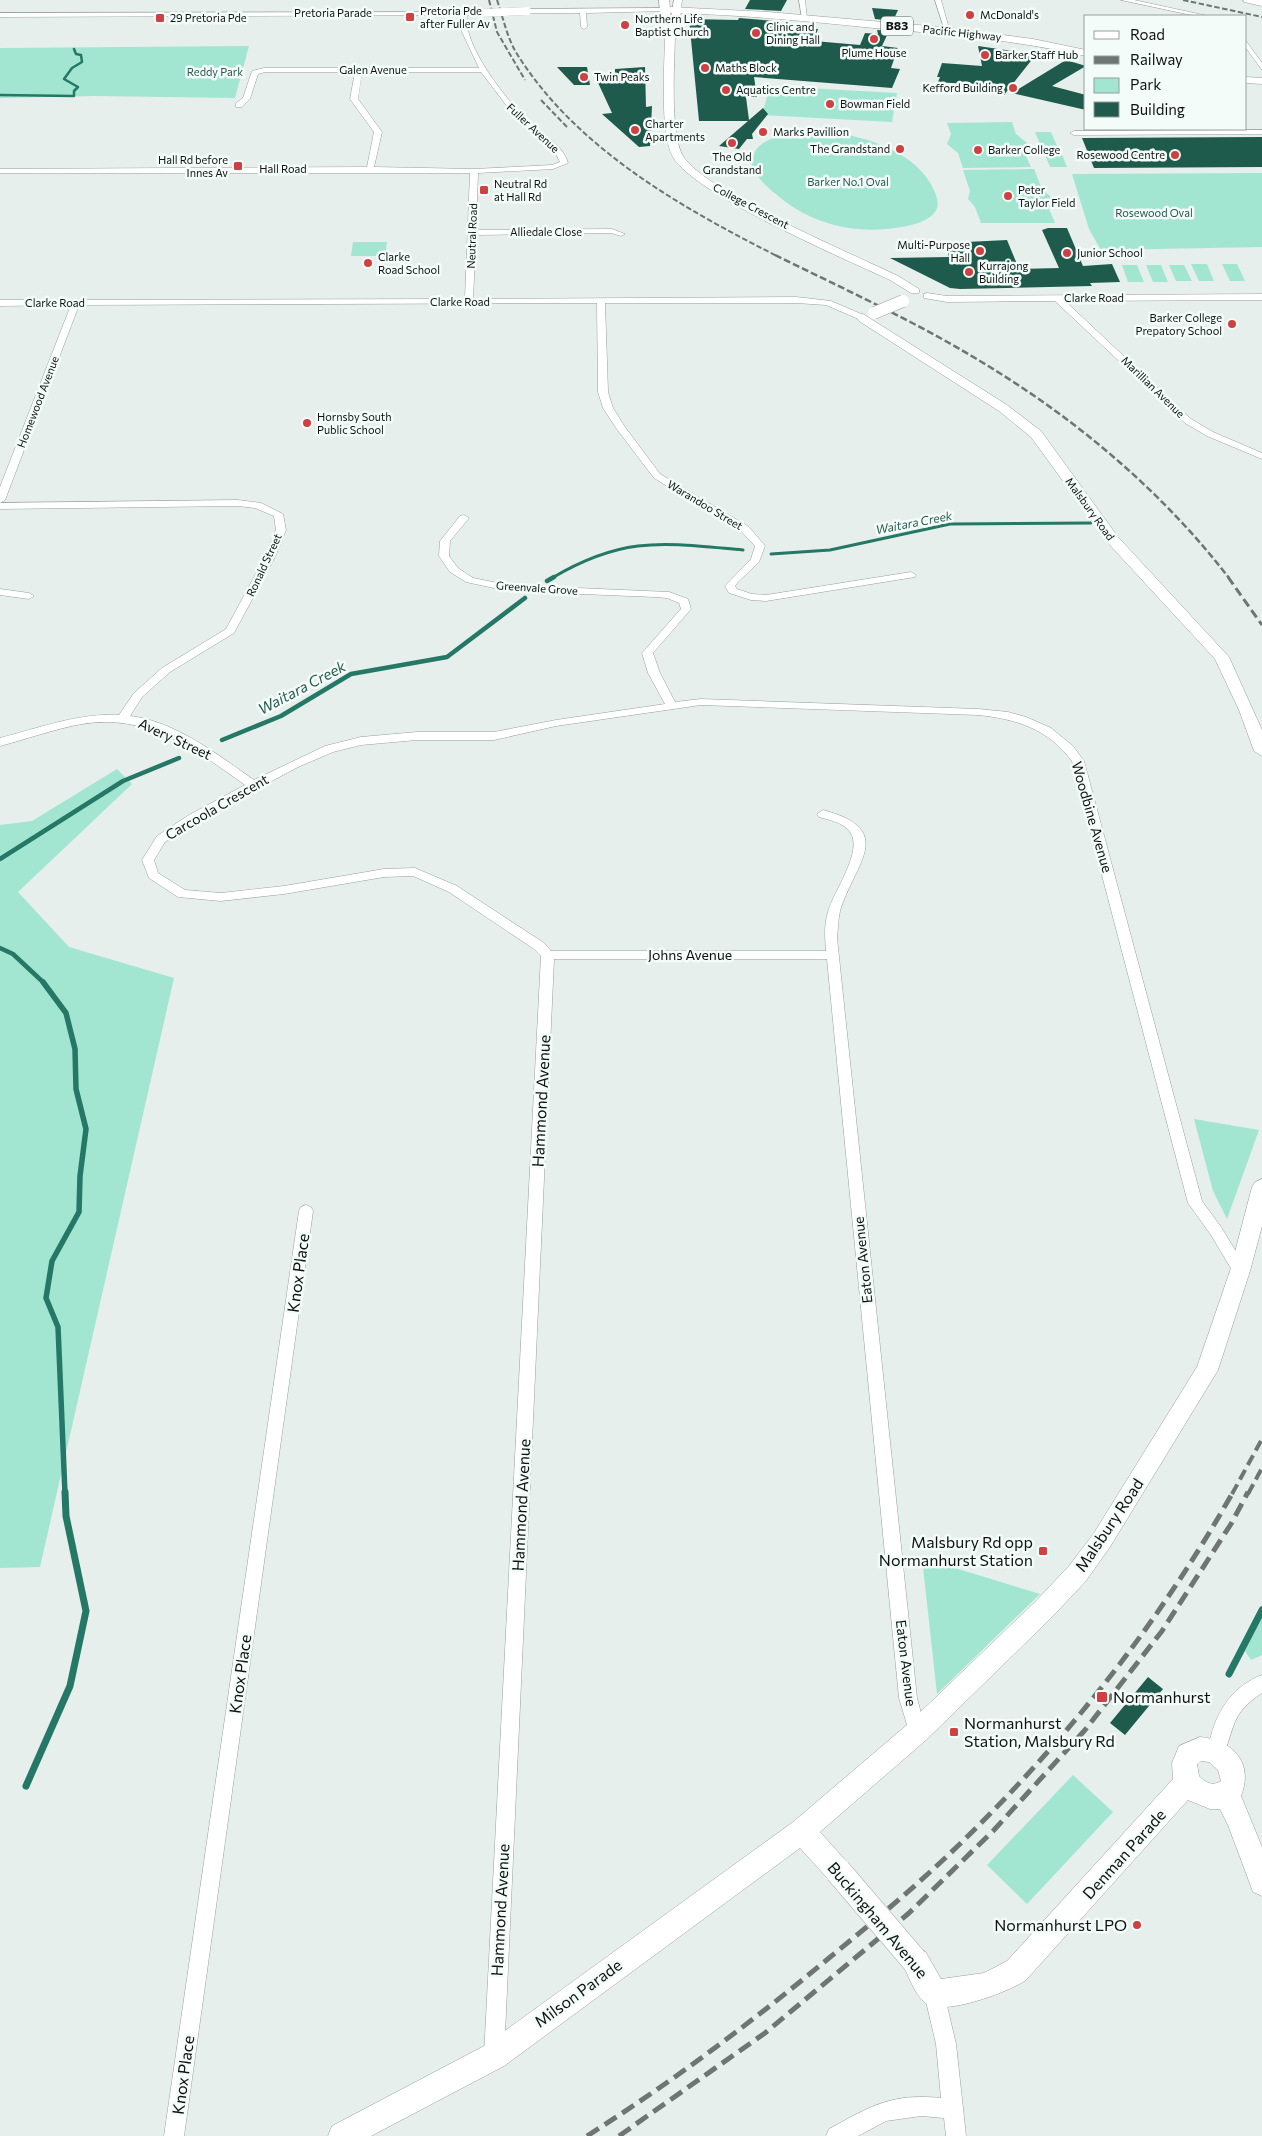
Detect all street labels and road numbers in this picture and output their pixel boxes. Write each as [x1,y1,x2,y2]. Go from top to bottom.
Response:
street label: Pretoria Parade [294,6,372,19]
road number: B83 [881,16,913,36]
street label: Pacific Highway [922,22,1002,43]
street label: Galen Avenue [339,63,407,76]
street label: Fuller Avenue [504,100,562,155]
street label: Hall Road [259,162,307,175]
street label: College Crescent [711,180,792,231]
street label: Neutral Road [464,203,479,269]
street label: Alliedale Close [510,225,582,238]
street label: Clarke Road [1064,291,1124,304]
street label: Clarke Road [430,295,490,308]
street label: Clarke Road [25,296,85,309]
street label: Marillian Avenue [1119,353,1188,420]
street label: Homewood Avenue [14,354,61,449]
street label: Malsbury Road [1063,475,1118,543]
street label: Warandoo Street [665,477,746,532]
street label: Ronald Street [243,531,284,598]
street label: Greenvale Grove [496,578,579,597]
street label: Avery Street [136,714,215,763]
street label: Woodbine Avenue [1068,759,1116,874]
street label: Carcoola Crescent [162,770,272,843]
street label: Johns Avenue [648,946,732,963]
street label: Hammond Avenue [528,1034,553,1168]
street label: Eaton Avenue [850,1216,876,1304]
street label: Knox Place [283,1232,312,1314]
street label: Hammond Avenue [508,1438,533,1572]
street label: Malsbury Road [1070,1474,1147,1575]
street label: Eaton Avenue [893,1619,920,1707]
street label: Knox Place [225,1633,254,1715]
street label: Denman Parade [1078,1805,1169,1903]
street label: Hammond Avenue [487,1843,512,1977]
street label: Buckingham Avenue [824,1858,932,1982]
street label: Milson Parade [530,1955,625,2031]
street label: Knox Place [168,2034,197,2116]

